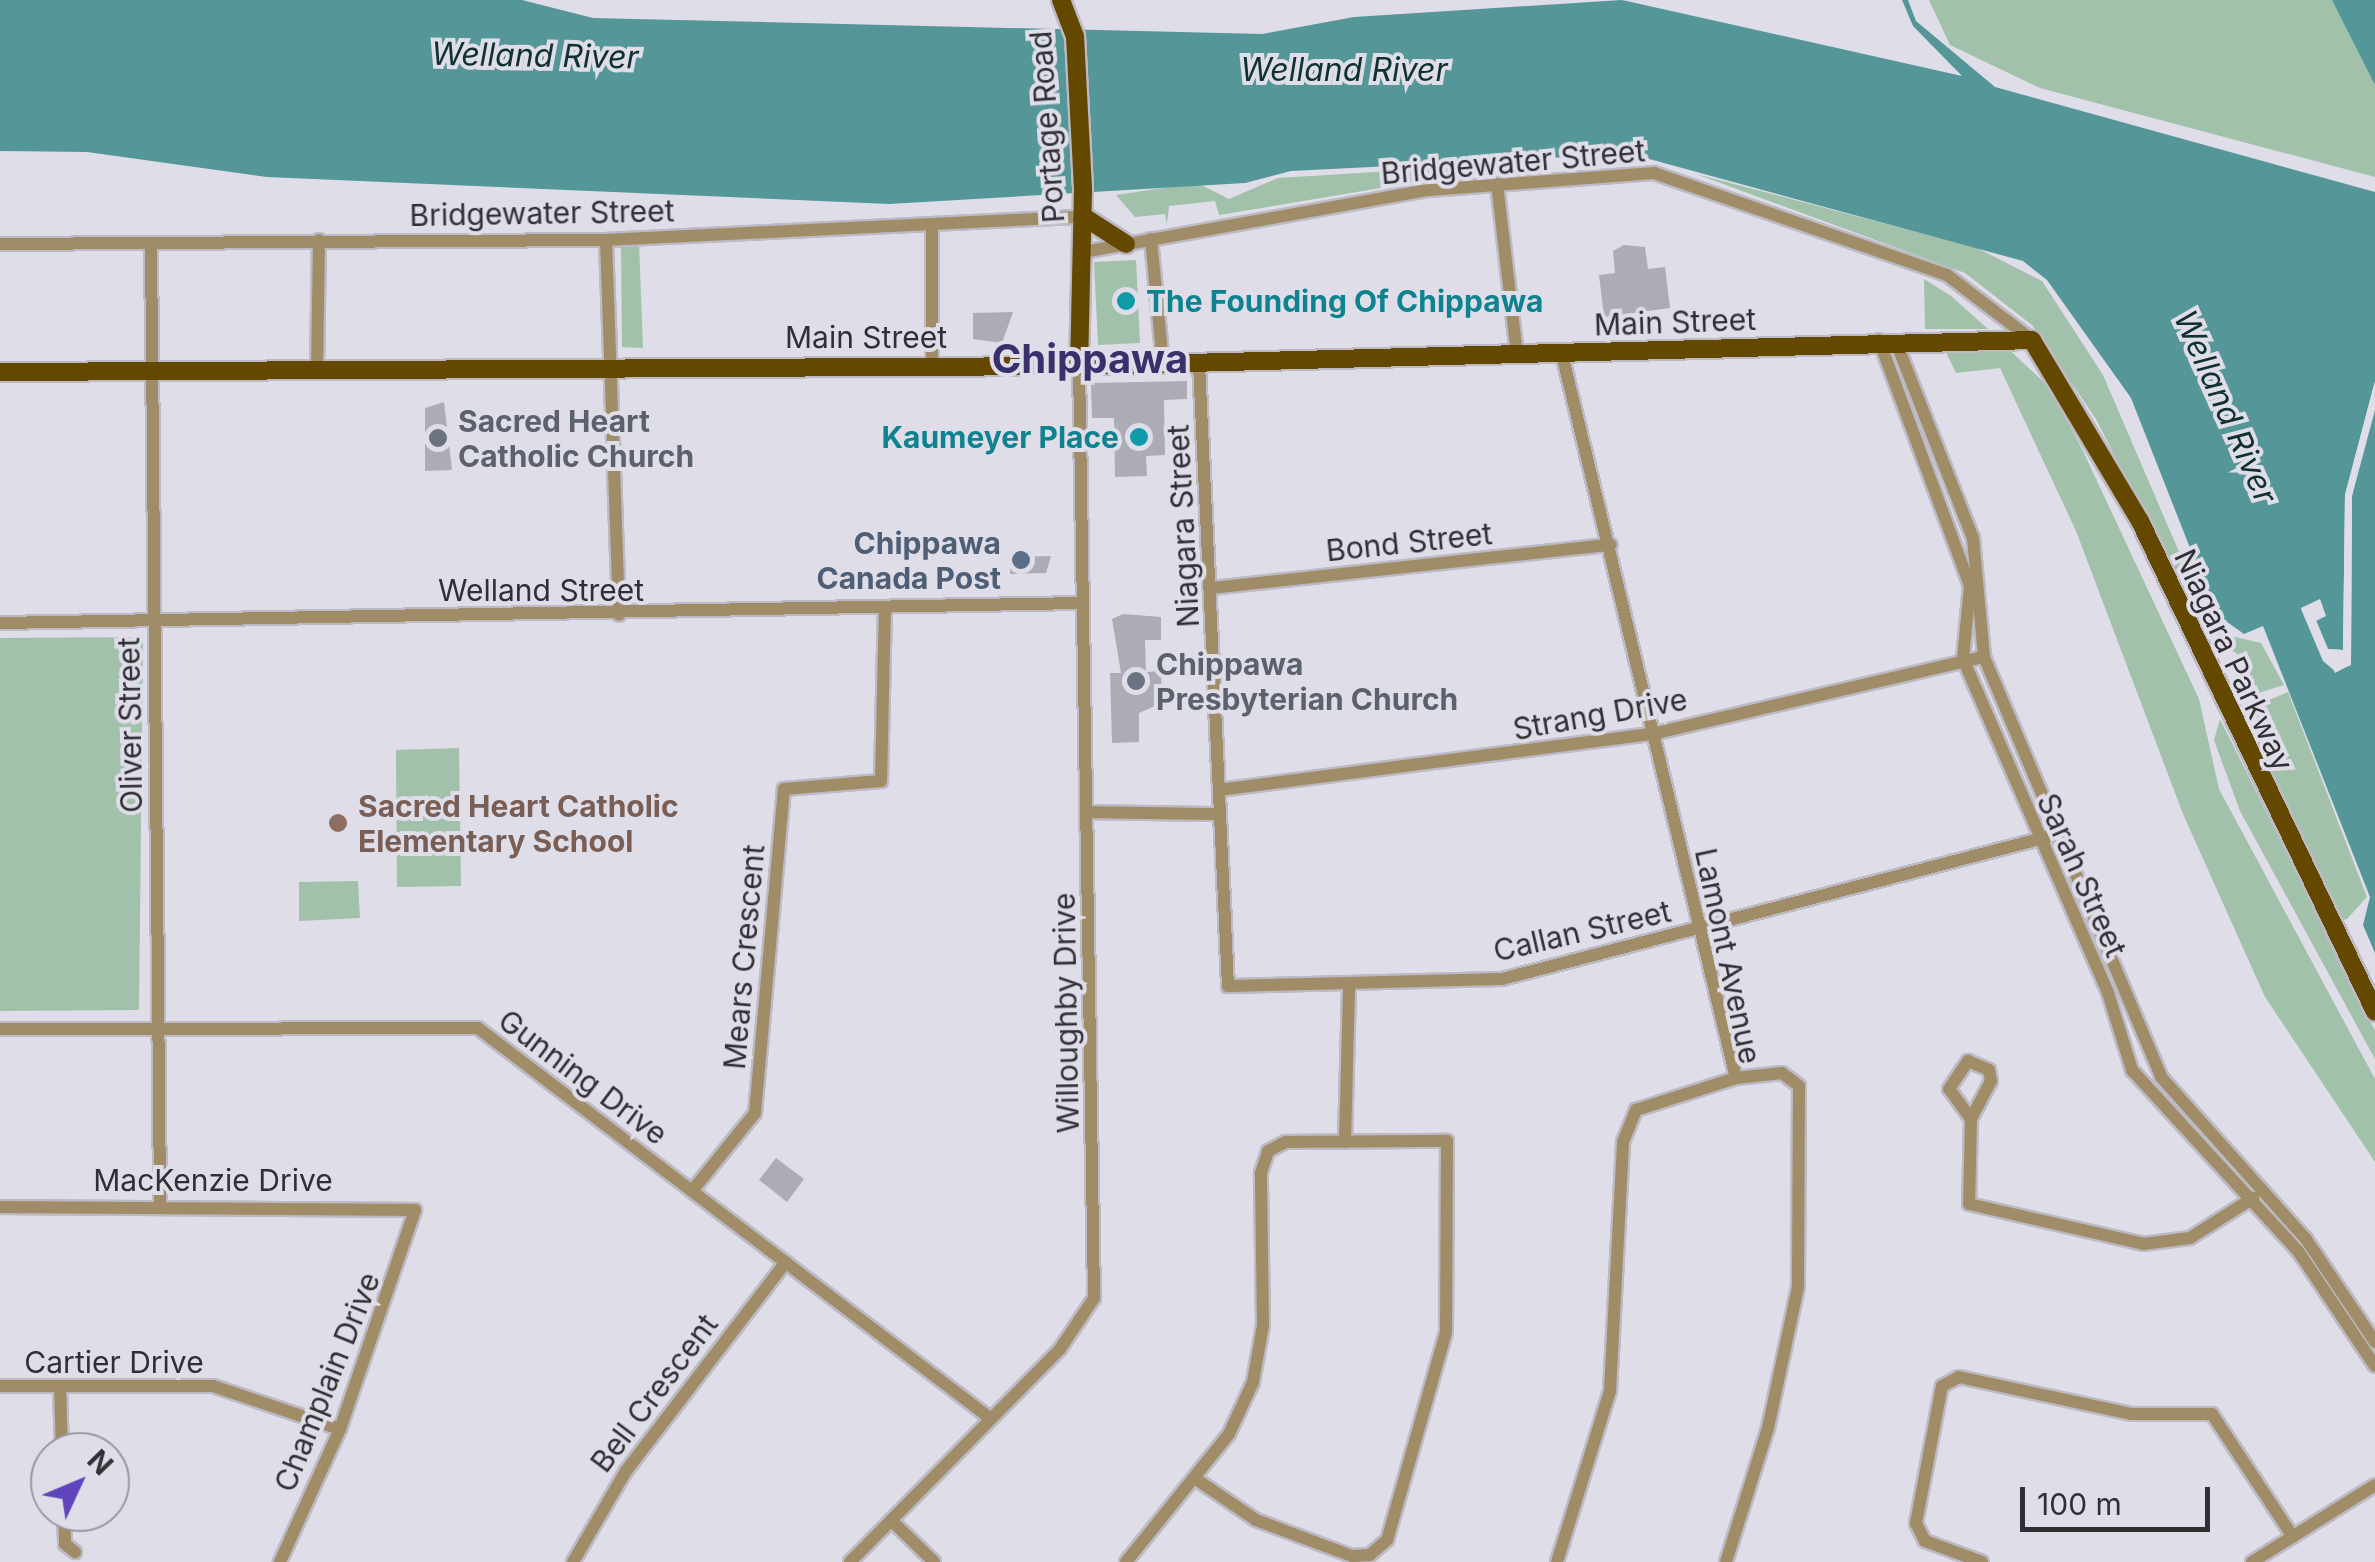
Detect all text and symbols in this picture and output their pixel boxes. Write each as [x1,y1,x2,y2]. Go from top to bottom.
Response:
street label: Portage Road [1022,30,1072,224]
water label: Welland River [431,35,639,77]
water label: Welland River [1240,51,1448,89]
street label: Bridgewater Street [1379,133,1647,191]
street label: Bridgewater Street [409,193,675,233]
place label: The Founding Of Chippawa [1146,283,1543,319]
marker: The Founding Of Chippawa [1115,290,1137,312]
street label: Main Street [1593,301,1757,343]
water label: Welland River [2165,305,2285,509]
street label: Main Street [785,319,947,355]
district label: Chippawa [992,335,1188,383]
place label: Sacred Heart Catholic Church [458,403,694,474]
place label: Kaumeyer Place [881,419,1119,455]
street label: Niagara Street [1160,424,1206,628]
marker: Kaumeyer Place [1128,426,1150,448]
marker: Sacred Heart Catholic Church [427,427,449,449]
street label: Bond Street [1324,515,1494,569]
place label: Chippawa Canada Post [816,525,1001,596]
street label: Niagara Parkway [2167,543,2301,777]
marker: Chippawa Canada Post [1010,549,1032,571]
street label: Welland Street [438,572,644,608]
street label: Oliver Street [110,637,150,813]
place label: Chippawa Presbyterian Church [1156,646,1458,716]
marker: Chippawa Presbyterian Church [1125,670,1147,692]
street label: Strang Drive [1510,681,1690,747]
place label: Sacred Heart Catholic Elementary School [358,788,679,858]
street label: Sarah Street [2030,788,2134,962]
marker: Sacred Heart Catholic Elementary School [327,812,349,834]
street label: Mears Crescent [716,843,772,1071]
street label: Lamont Avenue [1688,845,1768,1067]
street label: Willoughby Drive [1046,892,1086,1134]
street label: Callan Street [1490,893,1674,969]
street label: Gunning Drive [492,1002,674,1152]
street label: MacKenzie Drive [93,1162,333,1198]
street label: Champlain Drive [267,1267,387,1497]
street label: Bell Crescent [583,1307,725,1479]
street label: Cartier Drive [24,1344,204,1380]
north arrow [30,1432,130,1532]
text: N [80,1443,120,1482]
scale bar [2025,1467,2215,1529]
text: 100 m [2037,1486,2122,1522]

